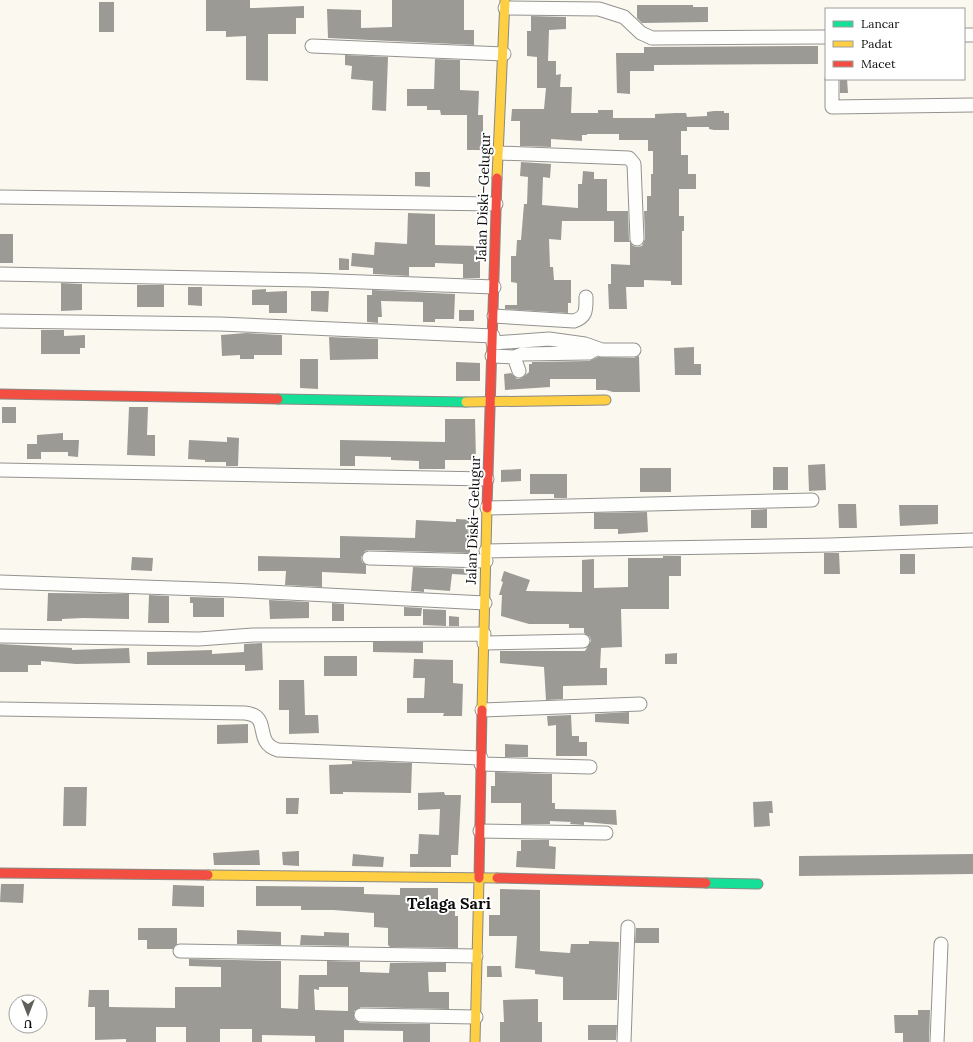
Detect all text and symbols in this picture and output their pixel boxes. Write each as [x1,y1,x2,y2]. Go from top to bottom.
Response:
legend [825,8,965,80]
text: Lancar [861,16,900,31]
text: Padat [861,36,893,51]
text: Macet [861,56,896,71]
street label: Jalan Diski–Gelugur [472,132,494,263]
street label: Jalan Diski–Gelugur [462,455,484,586]
district label: Telaga Sari [407,893,491,913]
north arrow [8,994,48,1034]
text: U [23,1017,32,1031]

